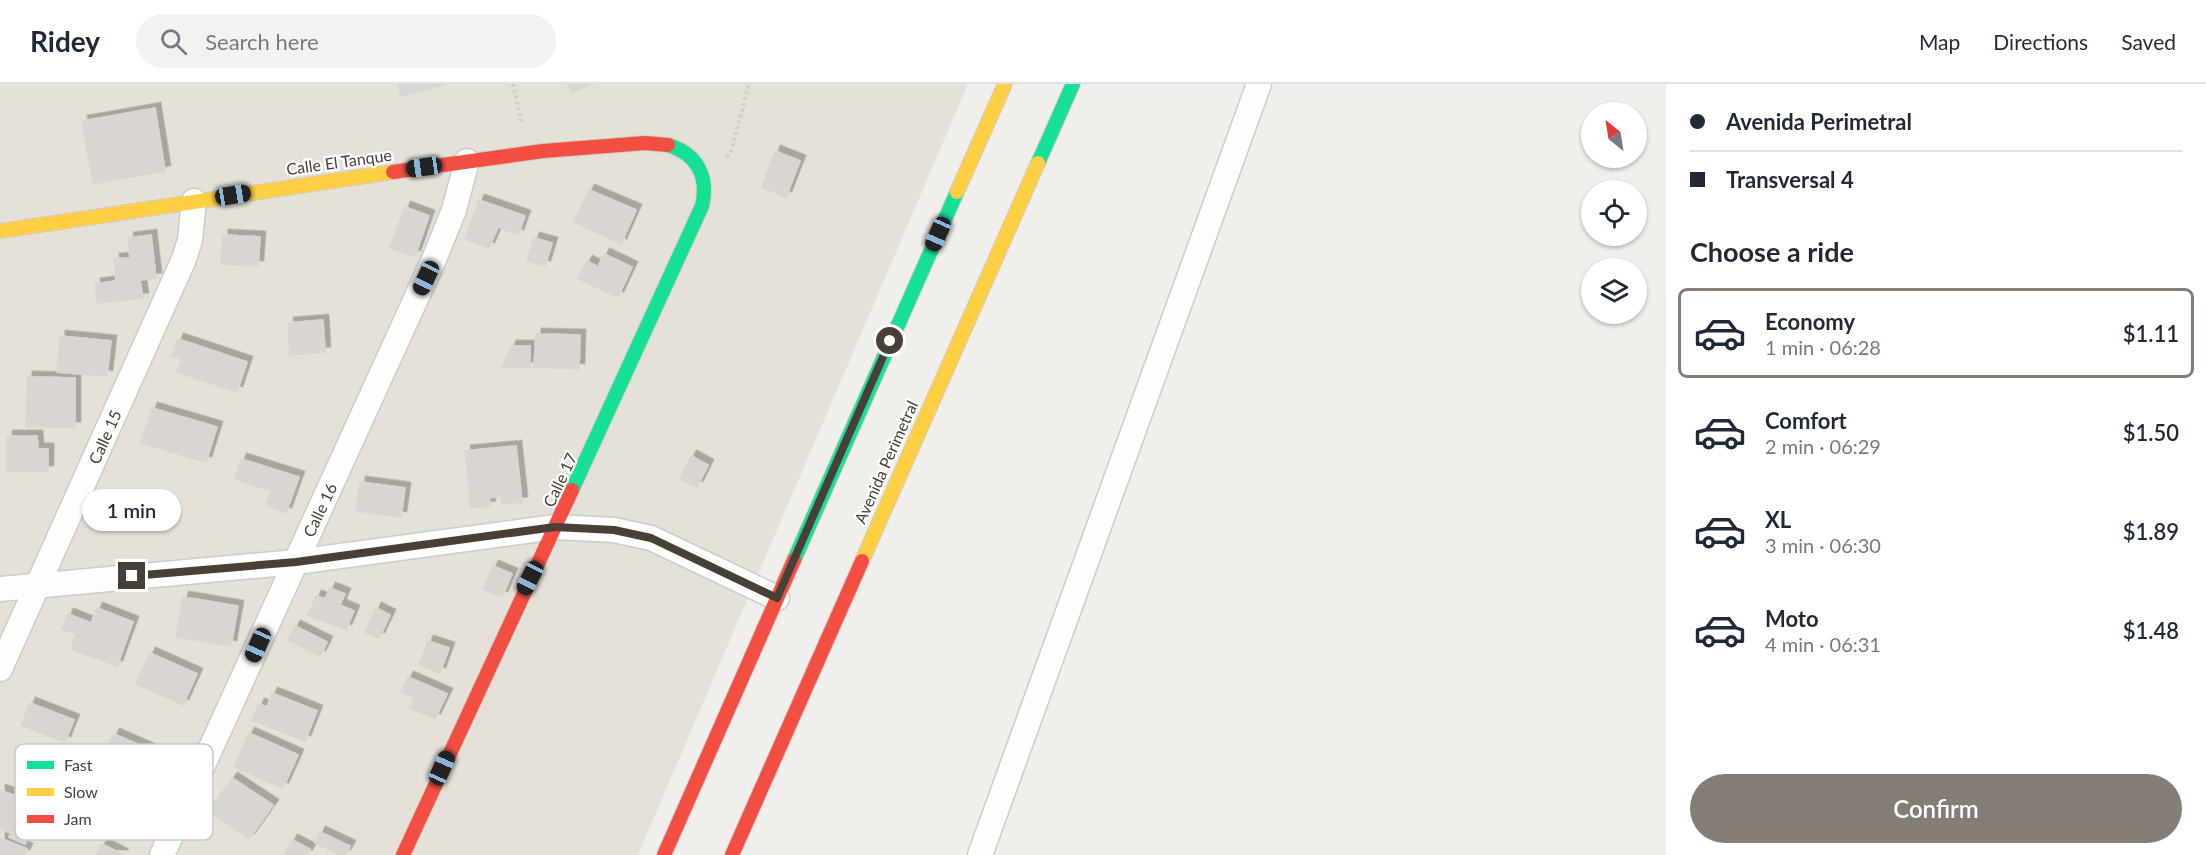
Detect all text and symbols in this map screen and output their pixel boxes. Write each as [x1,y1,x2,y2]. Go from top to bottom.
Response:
search box [136,14,556,68]
text: Ridey [30,24,100,58]
icon: search [157,25,190,58]
text: Search here [205,28,319,55]
text: Map [1919,29,1960,54]
text: Directions [1993,29,2088,54]
text: Saved [2121,29,2176,54]
north arrow [1581,102,1647,168]
map controls [1581,102,1647,324]
text: Avenida Perimetral [1726,108,1912,135]
street label: Calle El Tanque [285,145,393,178]
car [405,156,443,178]
text: Transversal 4 [1726,166,1854,193]
button: locate [1581,180,1647,246]
car [214,183,252,207]
car [922,214,954,254]
text: Choose a ride [1690,235,1854,268]
car [410,258,442,298]
button: layers [1581,258,1647,324]
icon: car [1693,306,1747,360]
text: Economy [1765,308,1855,335]
text: $1.11 [2123,320,2179,347]
route start [876,327,903,354]
text: 1 min · 06:28 [1765,335,1881,359]
street label: Avenida Perimetral [850,397,921,526]
icon: car [1693,405,1747,459]
street label: Calle 15 [84,407,125,467]
text: Comfort [1765,407,1847,434]
text: $1.50 [2123,419,2179,446]
text: 2 min · 06:29 [1765,434,1881,458]
street label: Calle 17 [539,450,580,510]
street label: Calle 16 [299,480,340,540]
callout: 1 min [82,489,182,531]
text: 1 min [107,498,156,522]
icon: car [1693,504,1747,558]
text: XL [1765,506,1791,533]
text: $1.89 [2123,518,2179,545]
text: 3 min · 06:30 [1765,533,1881,557]
car [514,558,546,598]
route end [118,562,145,589]
icon: car [1693,603,1747,657]
text: Moto [1765,605,1819,632]
text: $1.48 [2123,617,2179,644]
car [242,625,274,665]
text: 4 min · 06:31 [1765,632,1881,656]
legend [15,744,213,840]
car [426,748,458,788]
text: Fast [64,755,93,774]
button: Confirm [1690,774,2182,843]
text: Slow [64,782,98,801]
text: Jam [64,809,92,828]

